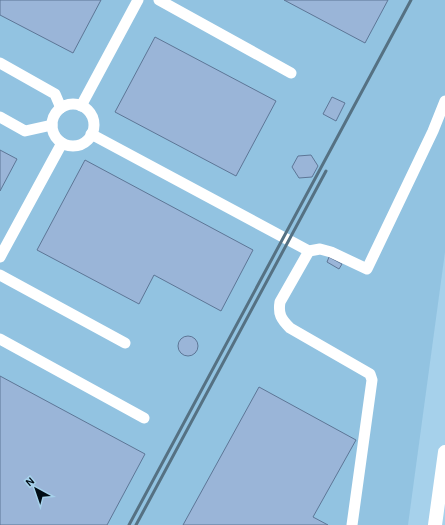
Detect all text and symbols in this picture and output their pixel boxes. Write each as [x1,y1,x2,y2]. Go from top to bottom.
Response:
north arrow [16,469,56,509]
text: N [23,474,37,489]

